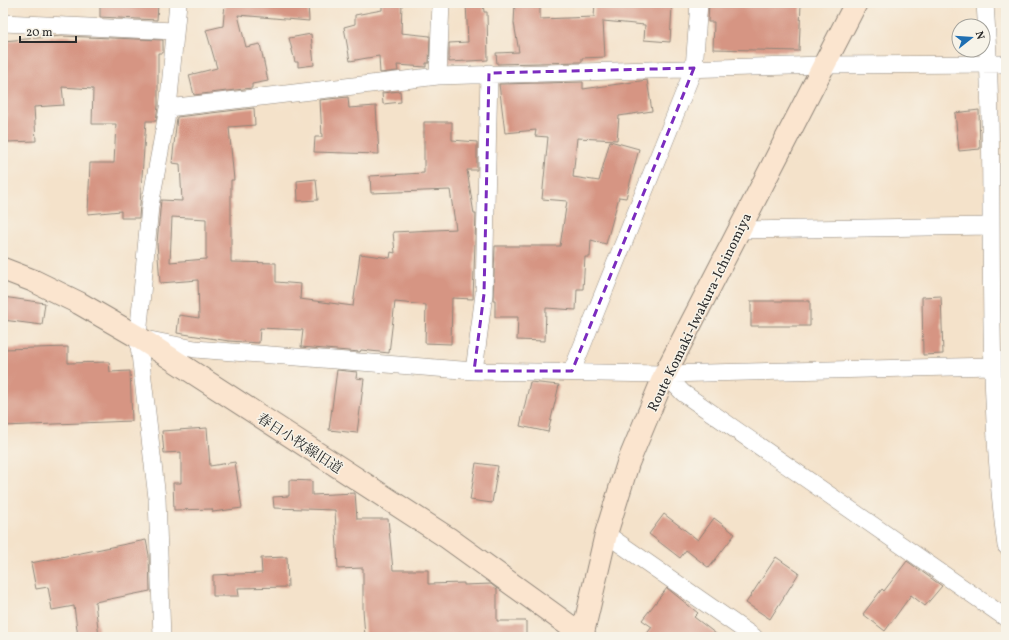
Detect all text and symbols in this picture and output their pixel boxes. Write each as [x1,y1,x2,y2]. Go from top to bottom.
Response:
scale bar [20,18,76,44]
north arrow [951,18,991,58]
text: 20 m [26,25,53,41]
text: N [971,29,987,42]
street label: Route Komaki-Iwakura-Ichinomiya [644,210,757,415]
street label: 春日小牧線旧道 [253,410,345,479]

